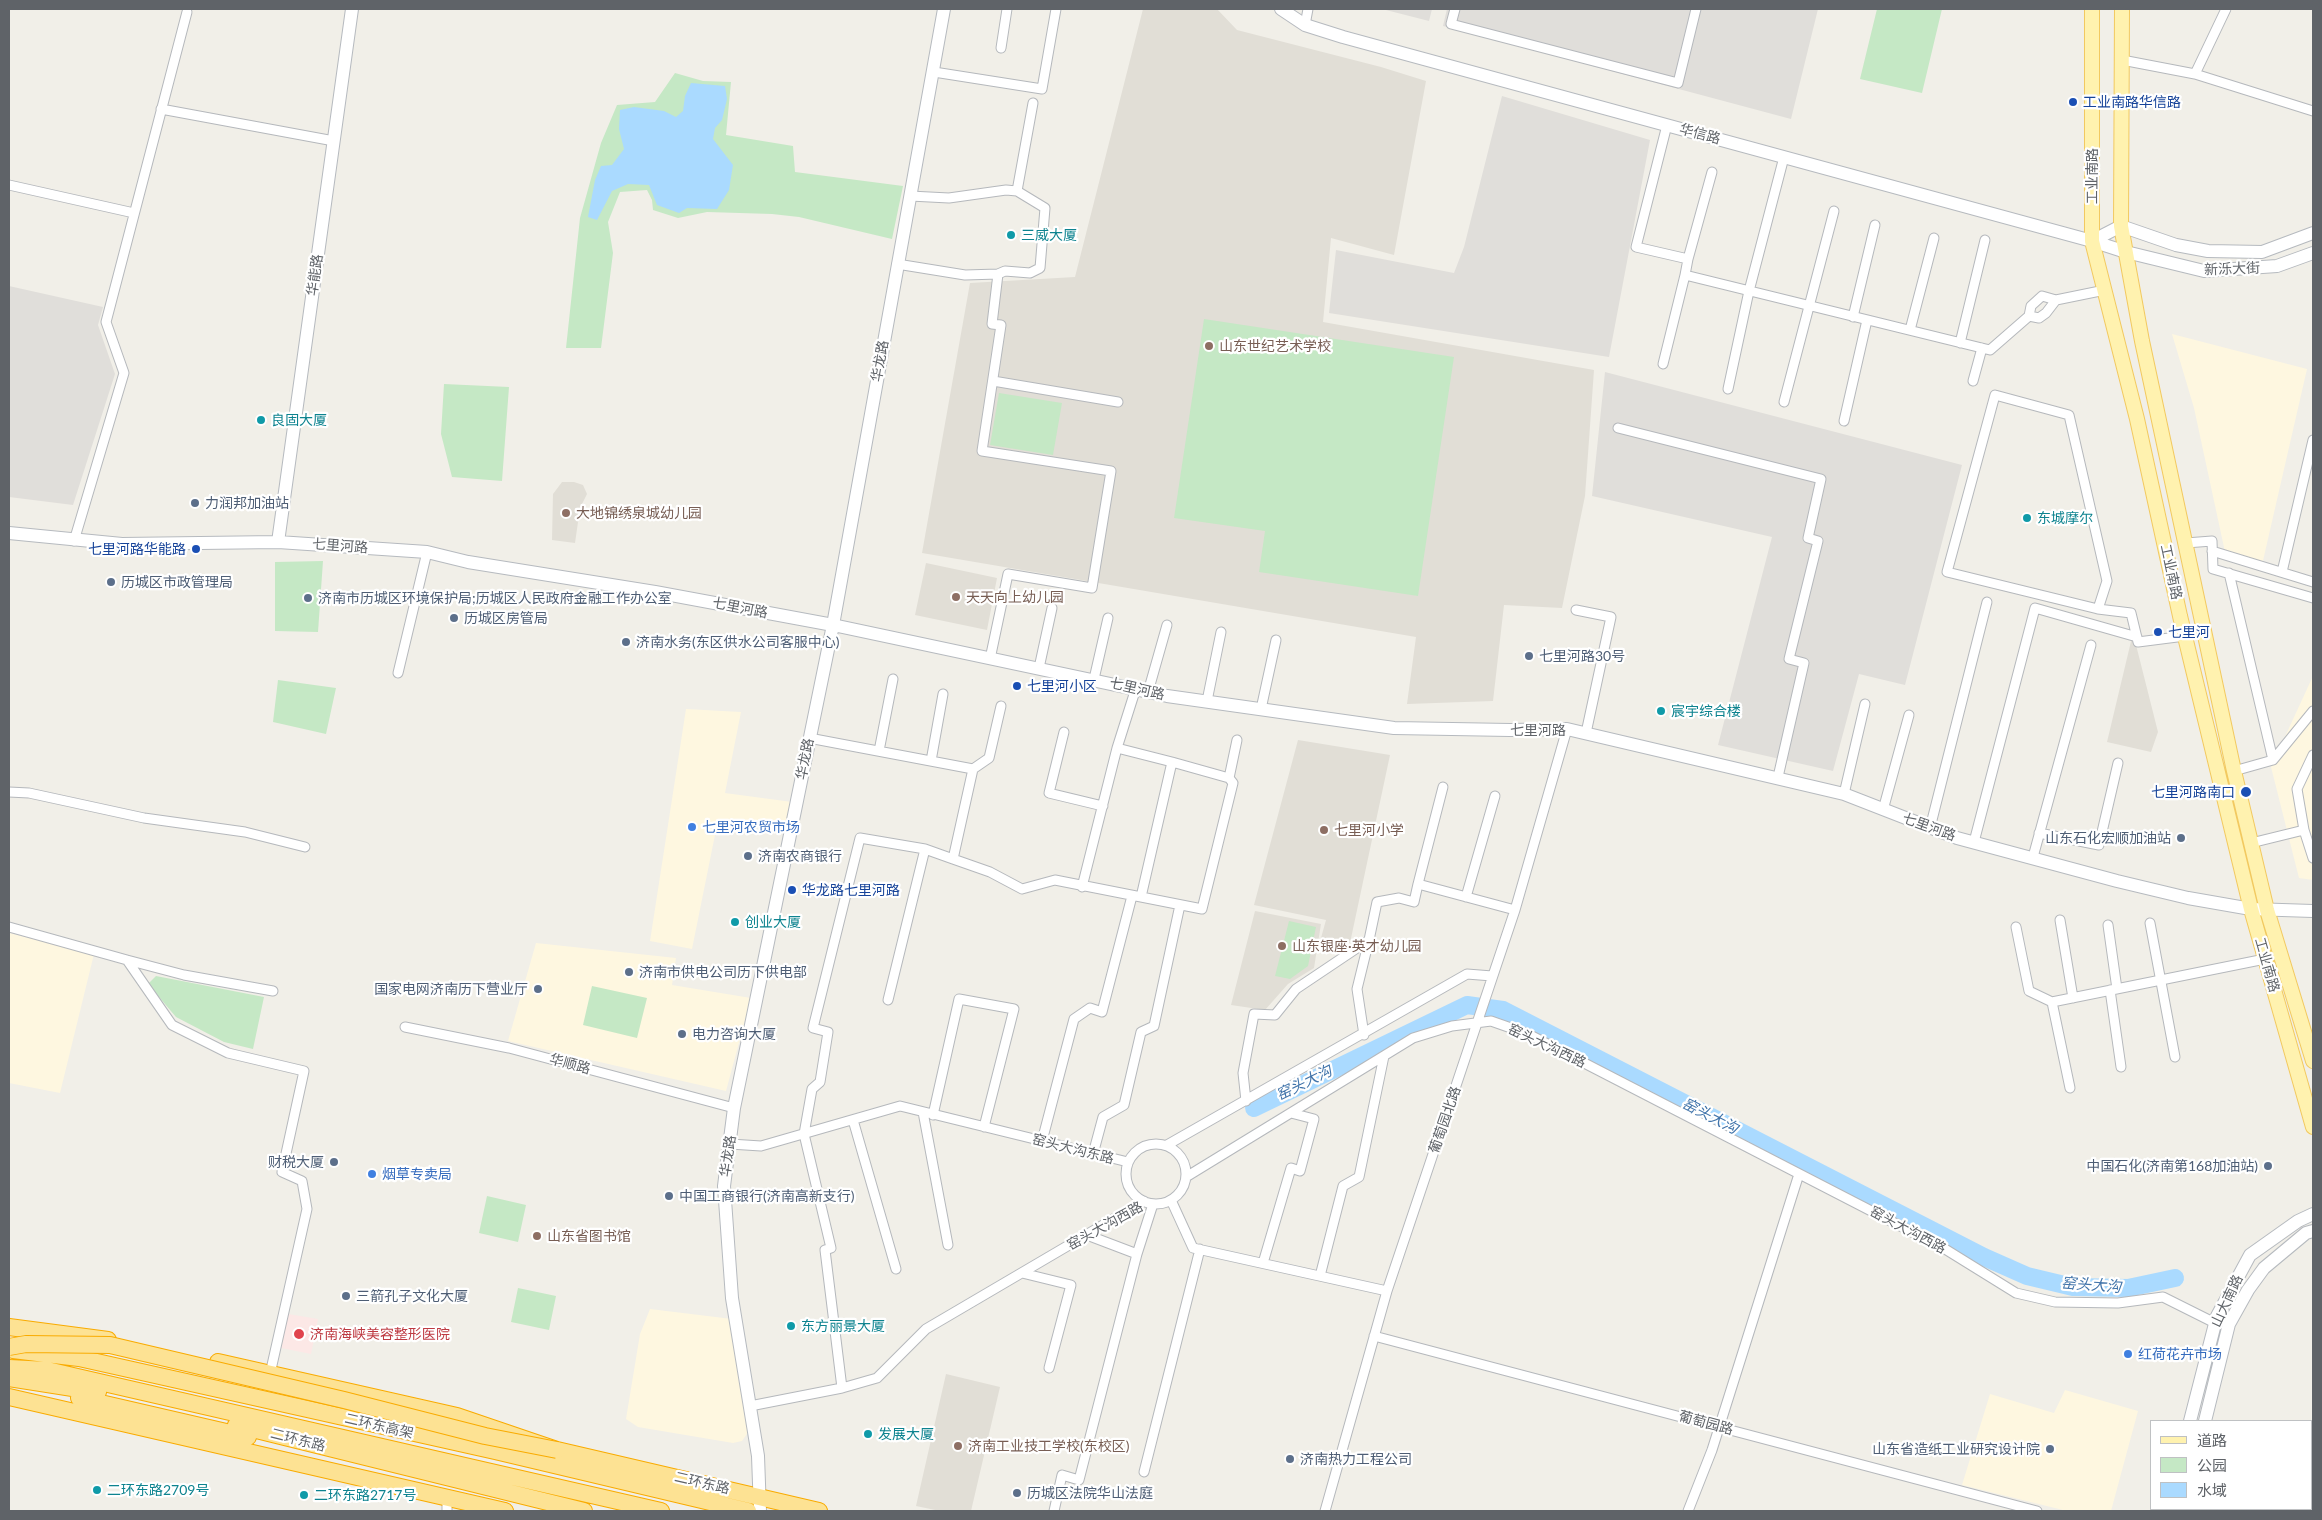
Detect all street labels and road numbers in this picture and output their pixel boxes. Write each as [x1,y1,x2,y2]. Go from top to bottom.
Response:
street label: 华信路 [1678,120,1722,148]
street label: 工业南路 [2084,148,2100,204]
street label: 华能路 [304,253,326,297]
street label: 新泺大街 [2204,260,2260,278]
street label: 华龙路 [868,339,892,383]
street label: 七里河路 [311,536,369,556]
street label: 工业南路 [2157,543,2185,601]
street label: 七里河路 [711,594,769,622]
street label: 七里河路 [1108,675,1166,703]
street label: 七里河路 [1510,722,1566,738]
street label: 华龙路 [793,737,817,781]
street label: 七里河路 [1900,810,1958,844]
street label: 工业南路 [2251,936,2283,994]
street label: 窑头大沟西路 [1505,1021,1589,1071]
street label: 华顺路 [548,1050,592,1078]
street label: 葡萄园北路 [1426,1084,1464,1156]
street label: 窑头大沟东路 [1030,1131,1116,1167]
street label: 华龙路 [717,1134,739,1178]
street label: 窑头大沟西路 [1064,1198,1146,1254]
street label: 窑头大沟西路 [1867,1203,1949,1257]
street label: 山大南路 [2208,1272,2246,1330]
street label: 葡萄园路 [1677,1408,1735,1438]
street label: 二环东高架 [343,1410,415,1442]
street label: 二环东路 [269,1425,327,1455]
street label: 二环东路 [673,1469,731,1497]

